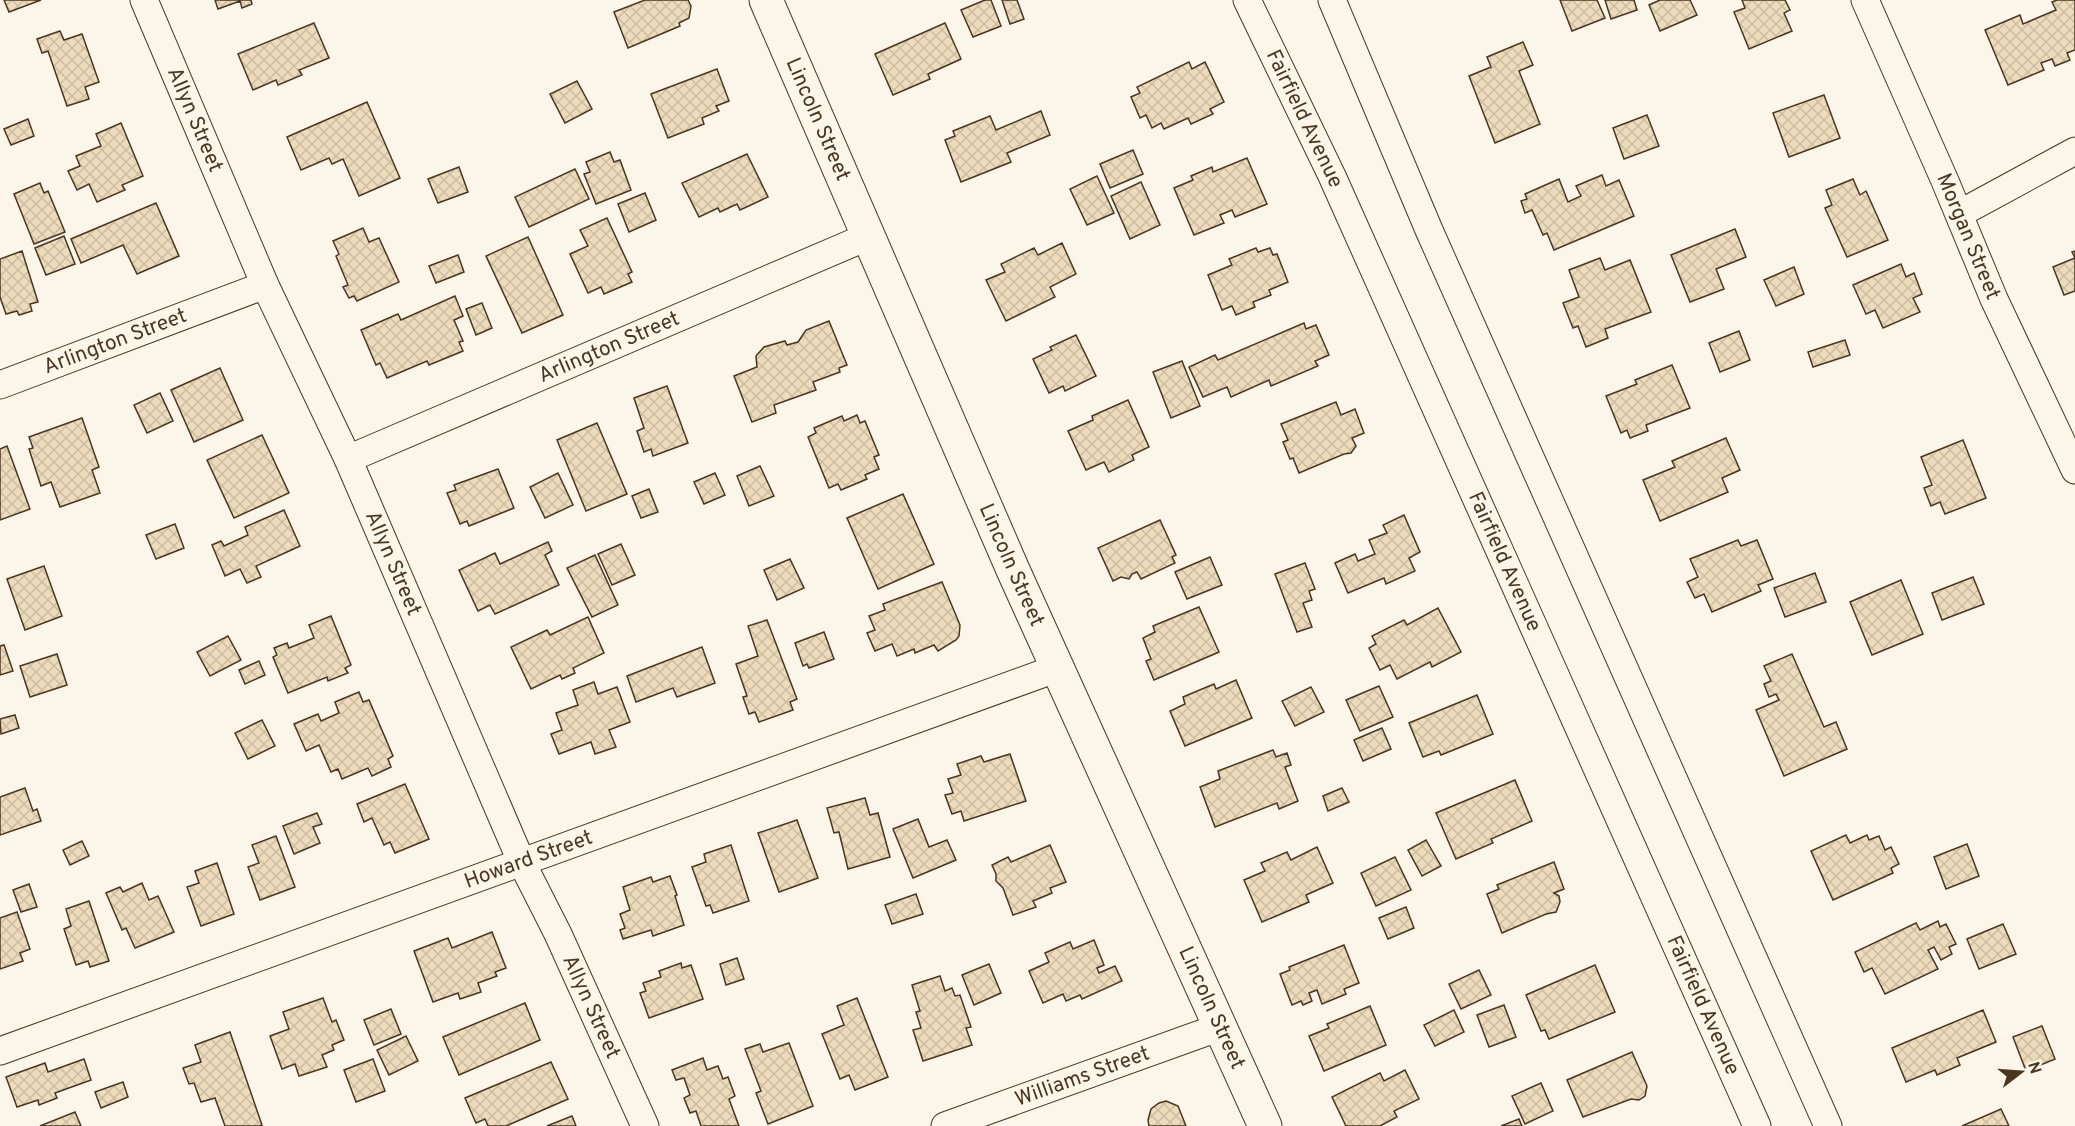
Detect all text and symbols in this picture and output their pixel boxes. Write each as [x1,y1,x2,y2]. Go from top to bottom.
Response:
street label: Fairfield Avenue [1260,45,1349,192]
street label: Lincoln Street [779,53,856,185]
street label: Allyn Street [161,63,229,176]
street label: Morgan Street [1930,169,2006,304]
street label: Arlington Street [40,302,191,381]
street label: Arlington Street [534,305,684,389]
street label: Fairfield Avenue [1462,488,1548,636]
street label: Lincoln Street [972,499,1050,631]
street label: Allyn Street [359,507,427,620]
street label: Howard Street [461,824,596,895]
street label: Fairfield Avenue [1660,931,1746,1079]
street label: Lincoln Street [1172,942,1251,1073]
street label: Allyn Street [556,951,626,1063]
street label: Williams Street [1011,1040,1153,1113]
north arrow [1991,1042,2051,1102]
text: N [2022,1060,2045,1077]

